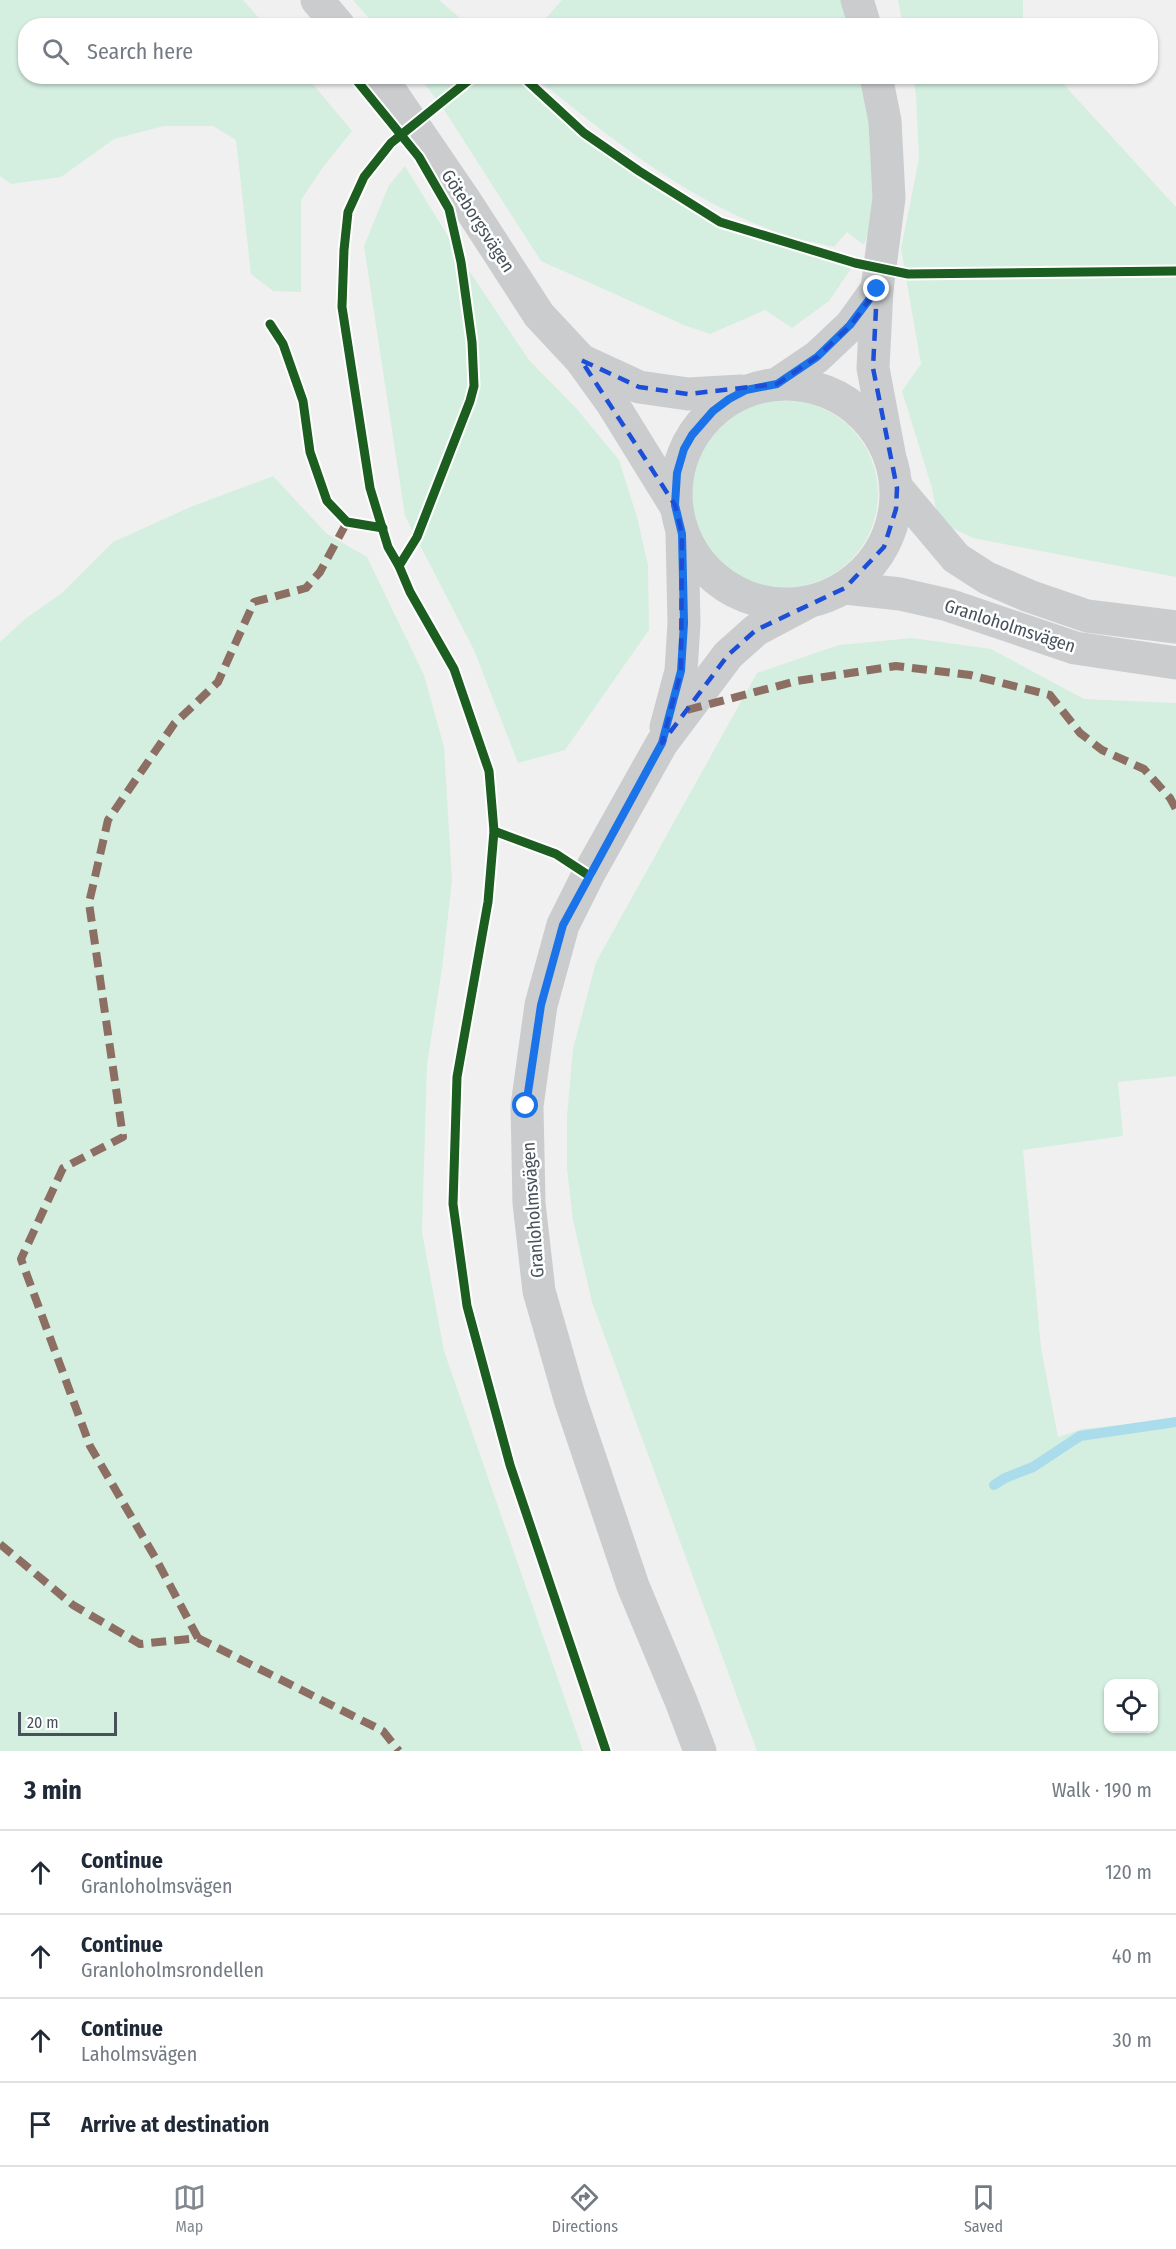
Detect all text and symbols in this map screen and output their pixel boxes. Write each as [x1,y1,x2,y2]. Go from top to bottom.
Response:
search box [18,18,1158,84]
icon: search [39,35,72,68]
text: Search here [87,38,193,65]
street label: Göteborgsvägen [437,165,519,277]
route end [863,275,889,301]
street label: Granloholmsvägen [942,594,1078,658]
route start [512,1092,538,1118]
street label: Granloholmsvägen [517,1141,549,1279]
map controls [1104,1679,1158,1733]
button: locate [1104,1679,1158,1733]
scale bar [18,1709,117,1736]
text: 20 m [27,1713,58,1732]
text: 3 min [24,1775,82,1806]
text: Walk · 190 m [1052,1778,1152,1802]
text: Continue [81,1847,163,1874]
icon: ahead [24,1856,57,1889]
text: 120 m [1105,1860,1152,1884]
text: Granloholmsvägen [81,1874,233,1898]
text: Continue [81,1931,163,1958]
icon: ahead [24,1940,57,1973]
text: 40 m [1112,1944,1152,1968]
text: Granloholmsrondellen [81,1958,264,1982]
text: Continue [81,2015,163,2042]
icon: ahead [24,2024,57,2057]
text: 30 m [1112,2028,1152,2052]
text: Laholmsvägen [81,2042,197,2066]
icon: arrive [24,2108,57,2141]
text: Arrive at destination [81,2111,269,2138]
tab: Map [173,2181,206,2236]
tab: Directions [552,2181,618,2236]
tab: Saved [964,2181,1003,2236]

